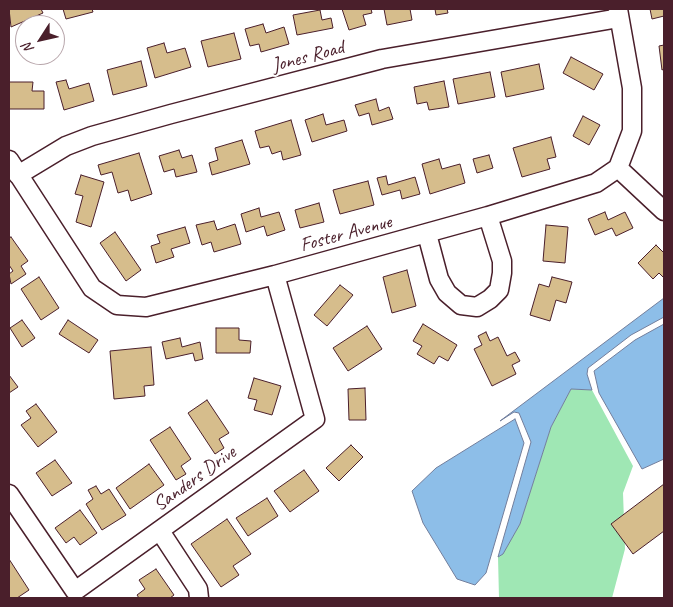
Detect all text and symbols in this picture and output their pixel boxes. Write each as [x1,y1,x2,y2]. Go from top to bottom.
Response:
north arrow [15,15,65,65]
street label: Jones Road [269,36,347,78]
text: N [19,40,38,57]
street label: Foster Avenue [298,210,394,258]
street label: Sanders Drive [149,441,241,517]

